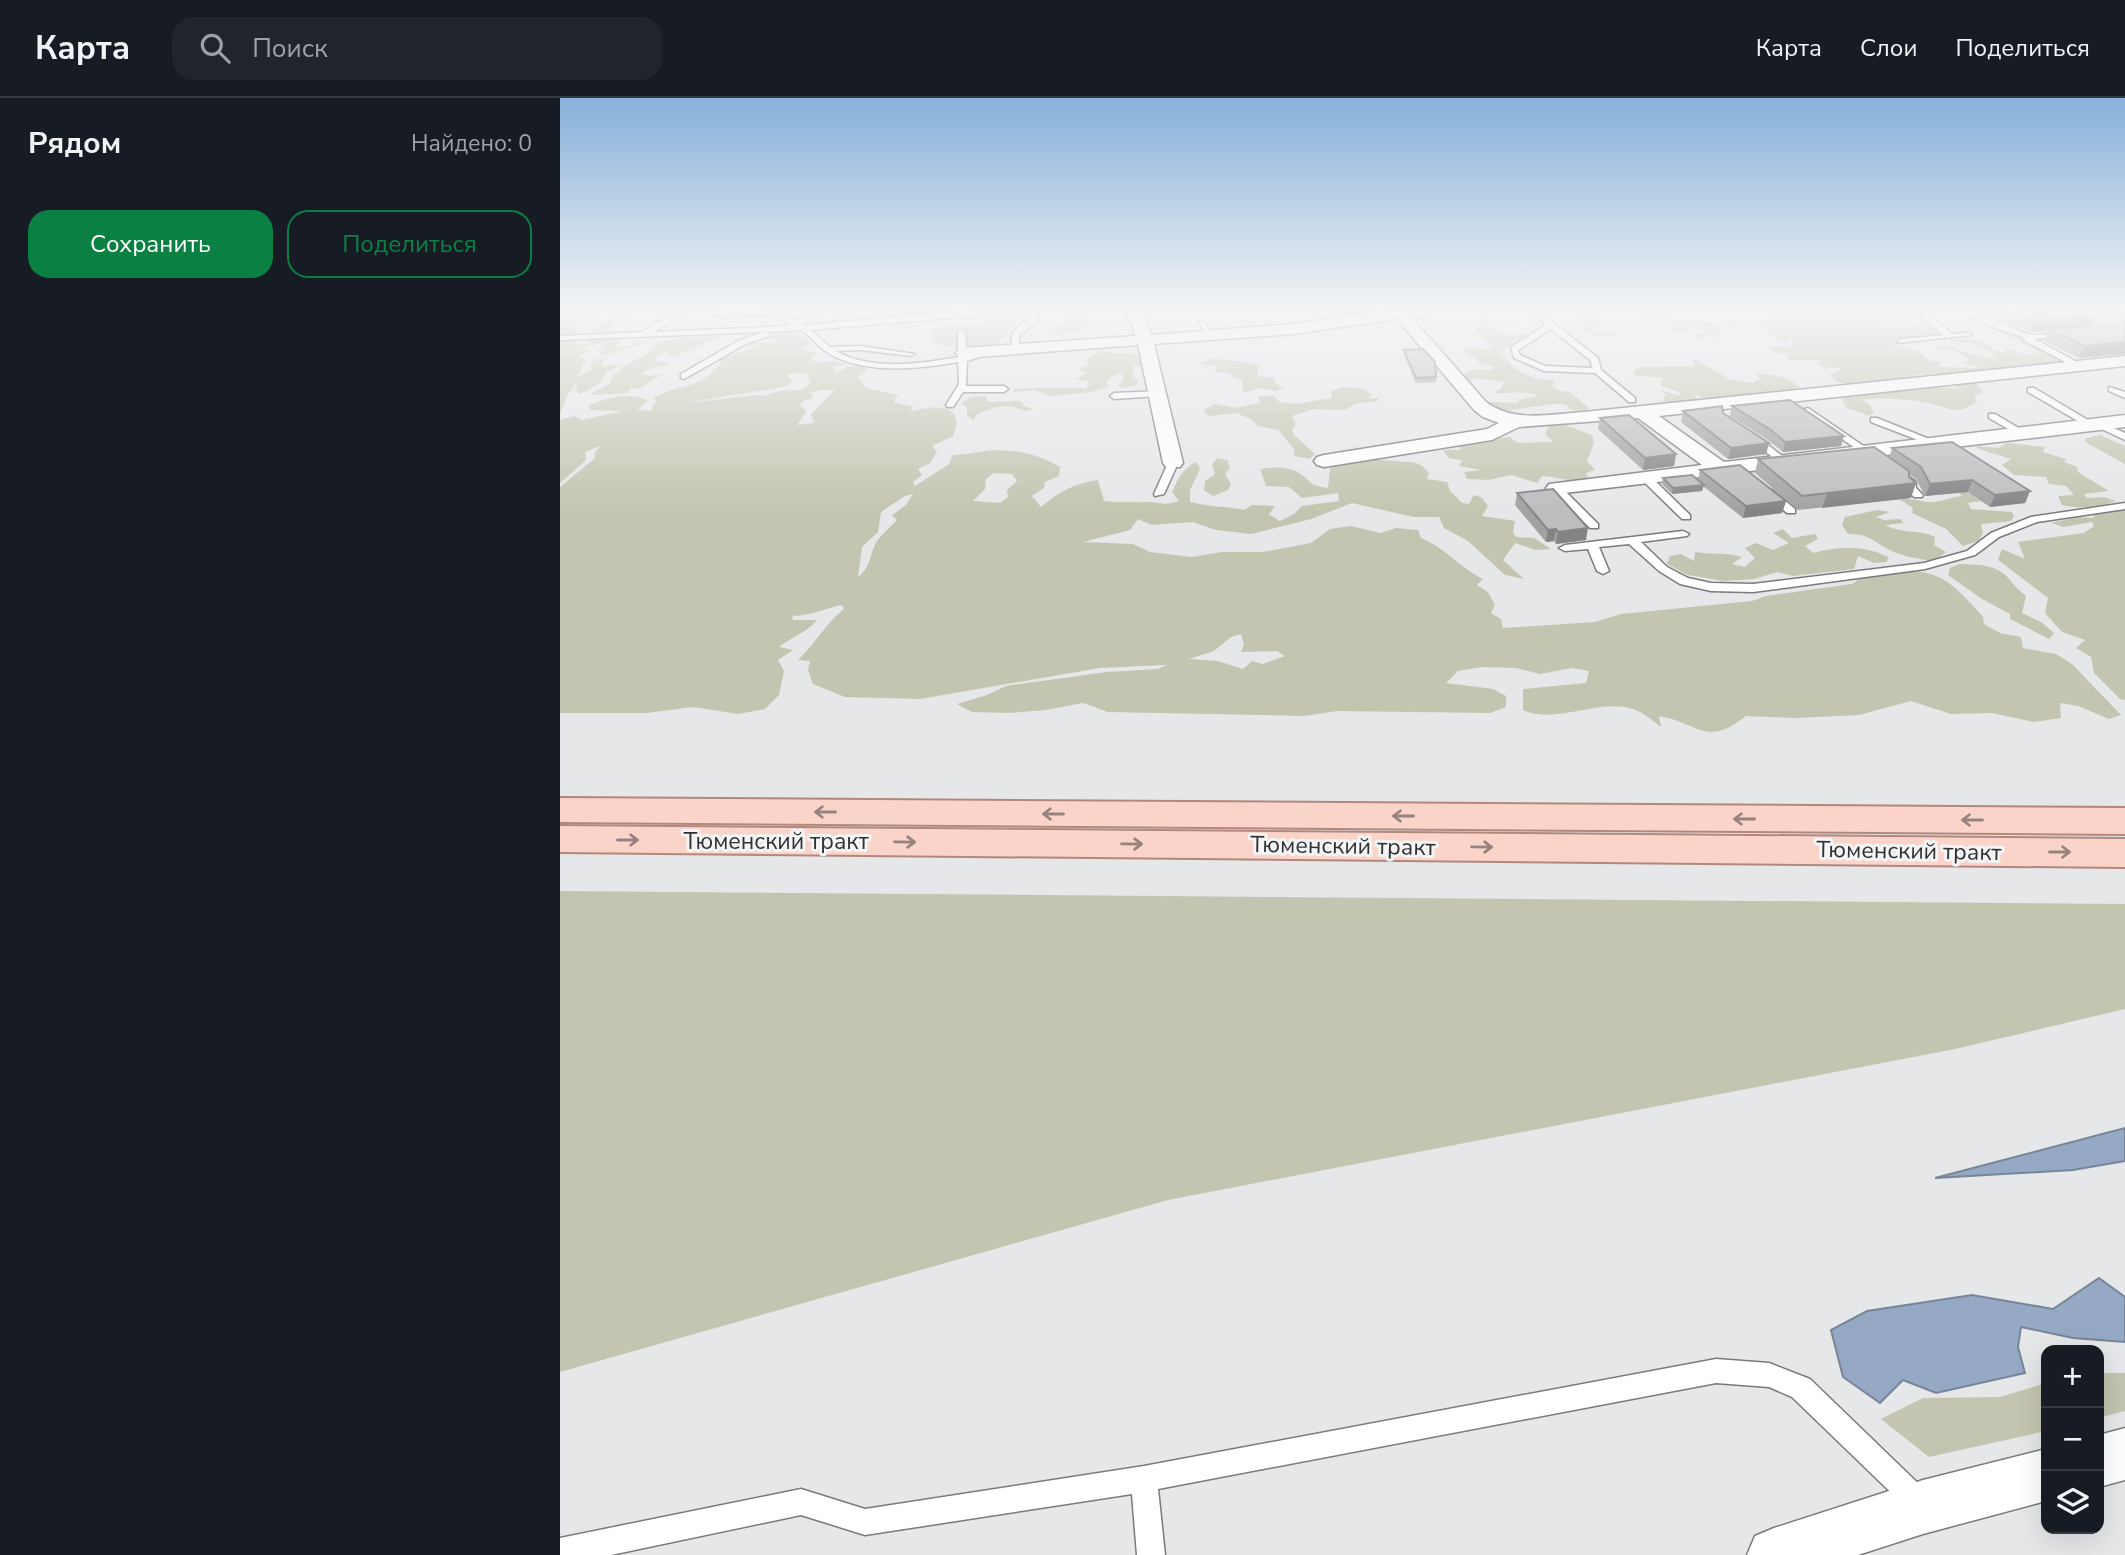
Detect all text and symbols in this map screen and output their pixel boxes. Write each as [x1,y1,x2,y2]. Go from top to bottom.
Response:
search box [172,17,662,80]
text: Карта [35,26,130,71]
icon: search [196,29,234,67]
text: Поиск [252,31,328,66]
text: Карта [1756,32,1822,64]
text: Слои [1860,32,1917,64]
text: Поделиться [1955,32,2090,64]
text: Рядом [28,123,121,164]
text: Найдено: 0 [411,128,532,159]
button: Сохранить [28,210,273,278]
button: Поделиться [287,210,532,278]
one-way arrow [814,805,837,819]
one-way arrow [1041,807,1064,821]
one-way arrow [1391,809,1414,823]
one-way arrow [1733,812,1756,825]
one-way arrow [1961,813,1984,827]
street label: Тюменский тракт [683,826,869,857]
street label: Тюменский тракт [1250,829,1437,863]
one-way arrow [616,833,639,847]
street label: Тюменский тракт [1816,834,2003,868]
one-way arrow [893,835,916,849]
one-way arrow [1120,837,1143,851]
one-way arrow [1470,840,1493,854]
one-way arrow [2048,845,2071,859]
map controls [2041,1345,2104,1534]
button: + [2041,1345,2104,1408]
button: − [2041,1408,2104,1471]
button: layers [2041,1471,2104,1534]

